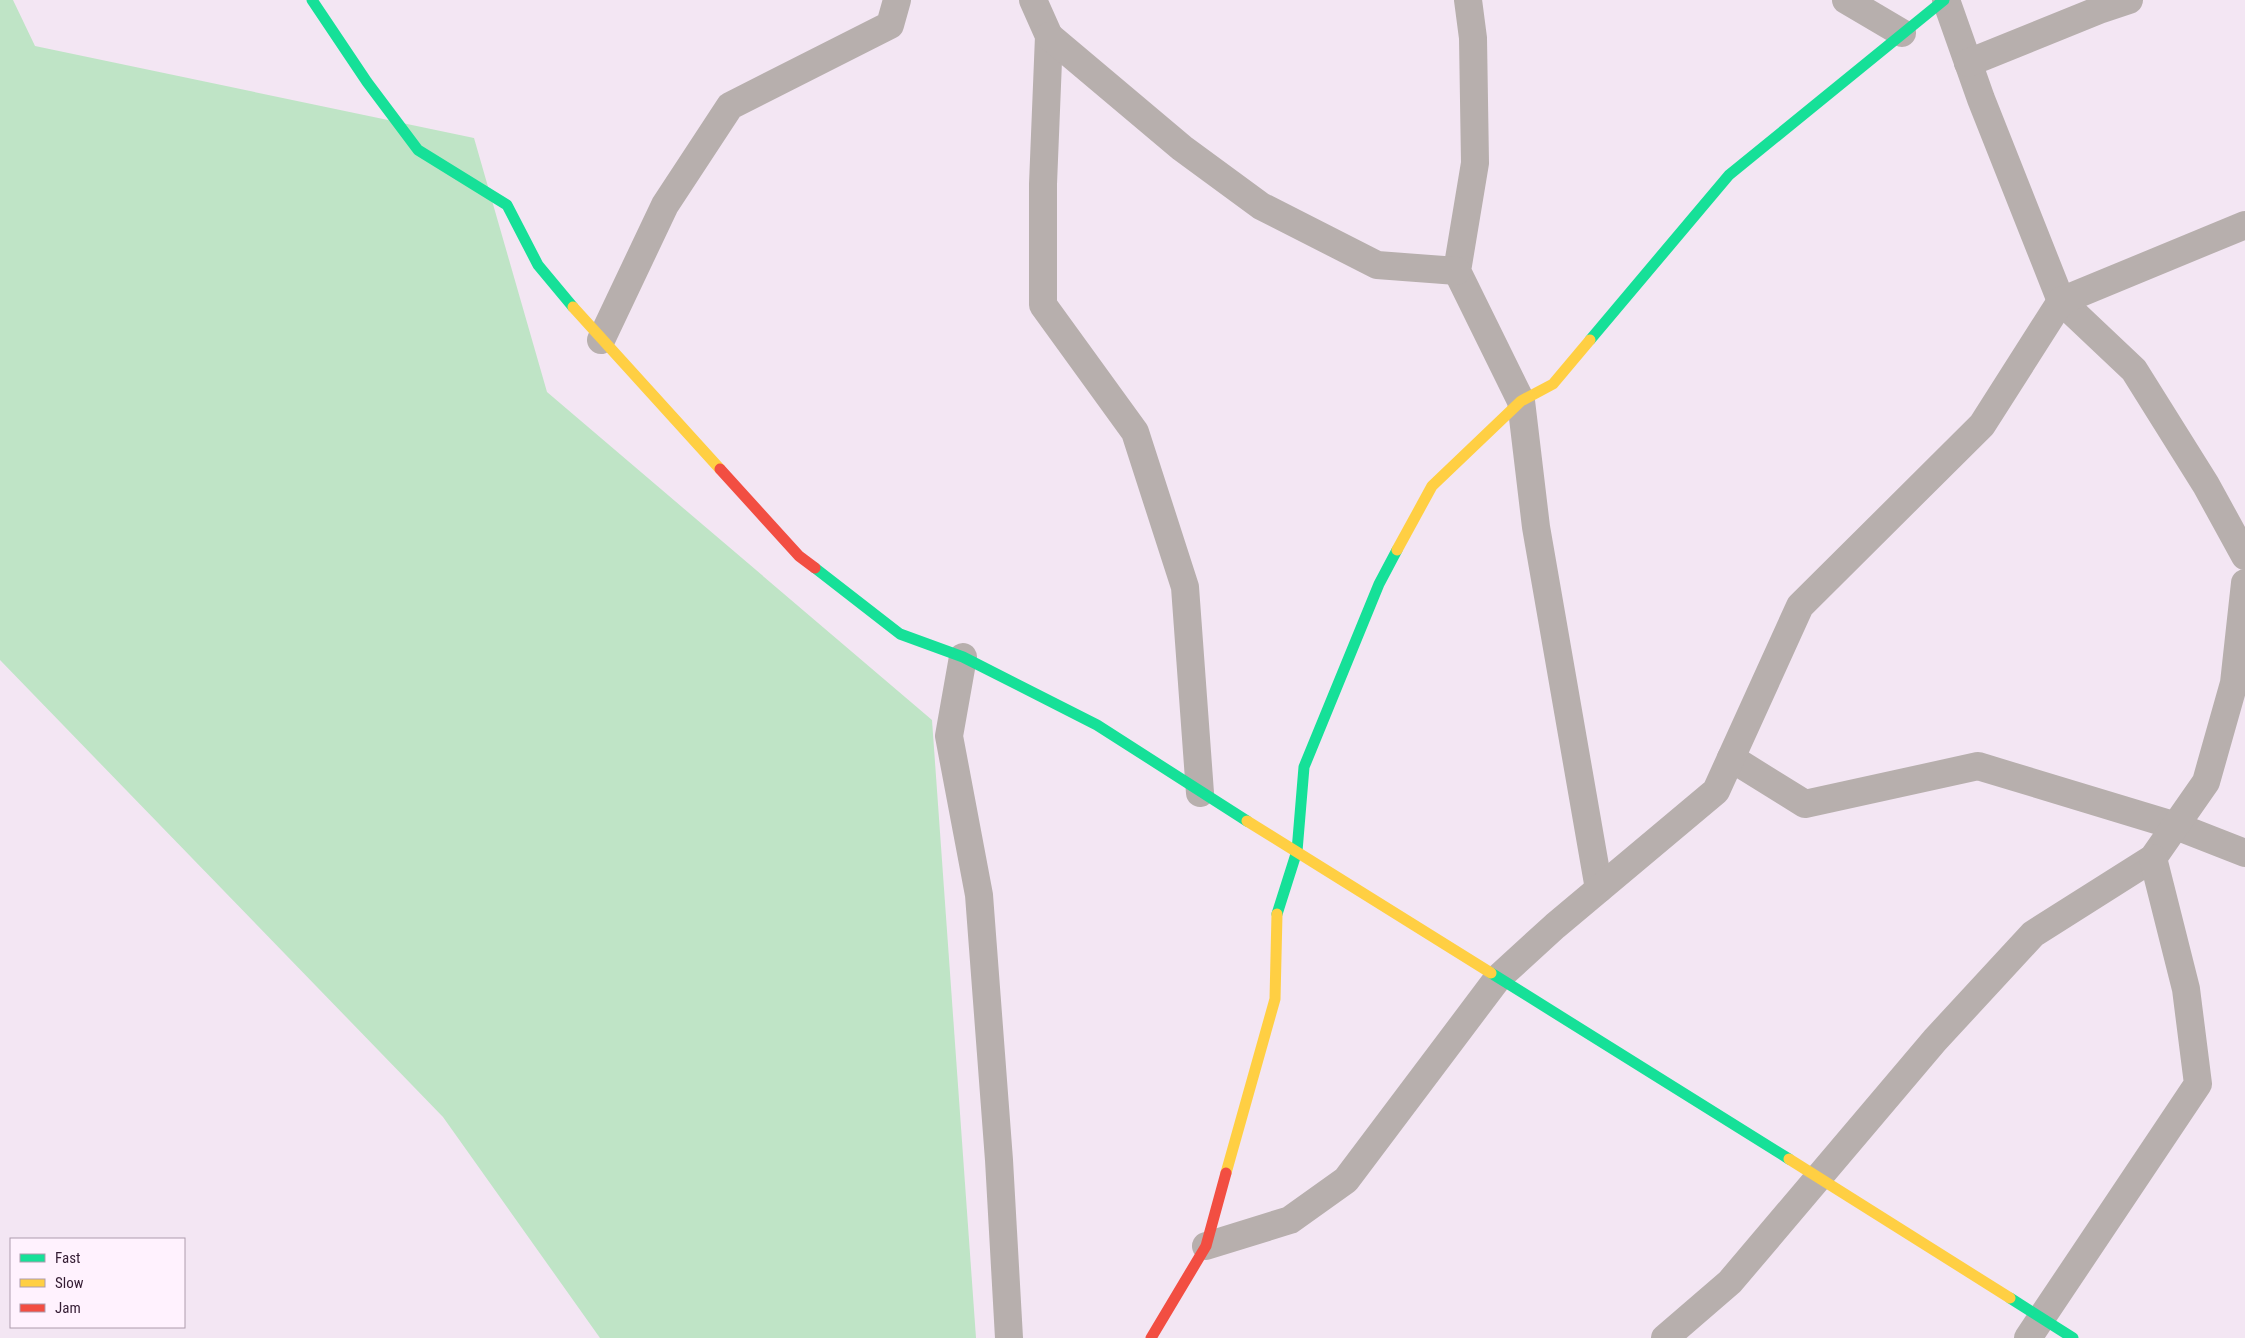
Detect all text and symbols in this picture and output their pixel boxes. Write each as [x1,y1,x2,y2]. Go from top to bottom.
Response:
legend [10,1238,185,1328]
text: Fast [55,1249,80,1267]
text: Slow [55,1274,84,1292]
text: Jam [55,1299,81,1317]

